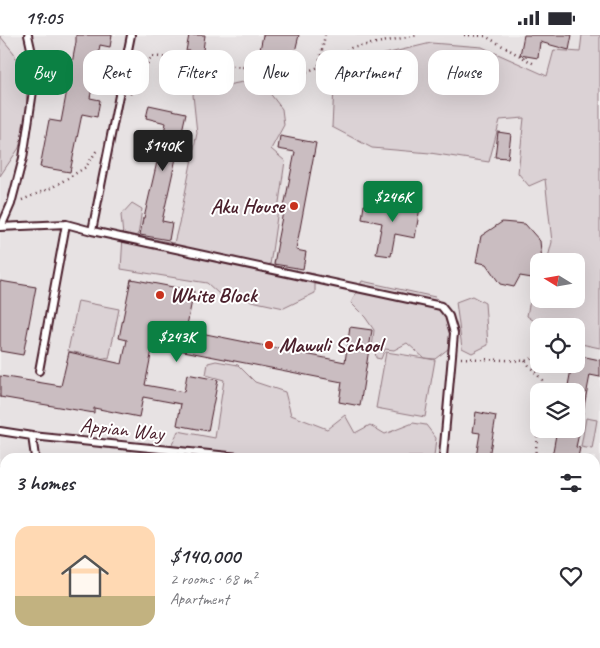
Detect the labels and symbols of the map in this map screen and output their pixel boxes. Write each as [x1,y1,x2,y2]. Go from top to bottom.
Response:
pin: $140K [128,129,198,172]
pin: $246K [358,181,428,223]
place label: Aku House [211,193,286,219]
marker: Aku House [288,200,300,212]
north arrow [530,253,585,307]
place label: White Block [170,282,259,308]
marker: White Block [154,289,166,301]
pin: $243K [142,321,212,363]
place label: Mawuli School [279,332,387,358]
marker: Mawuli School [263,339,275,351]
street label: Appian Way [79,412,167,447]

